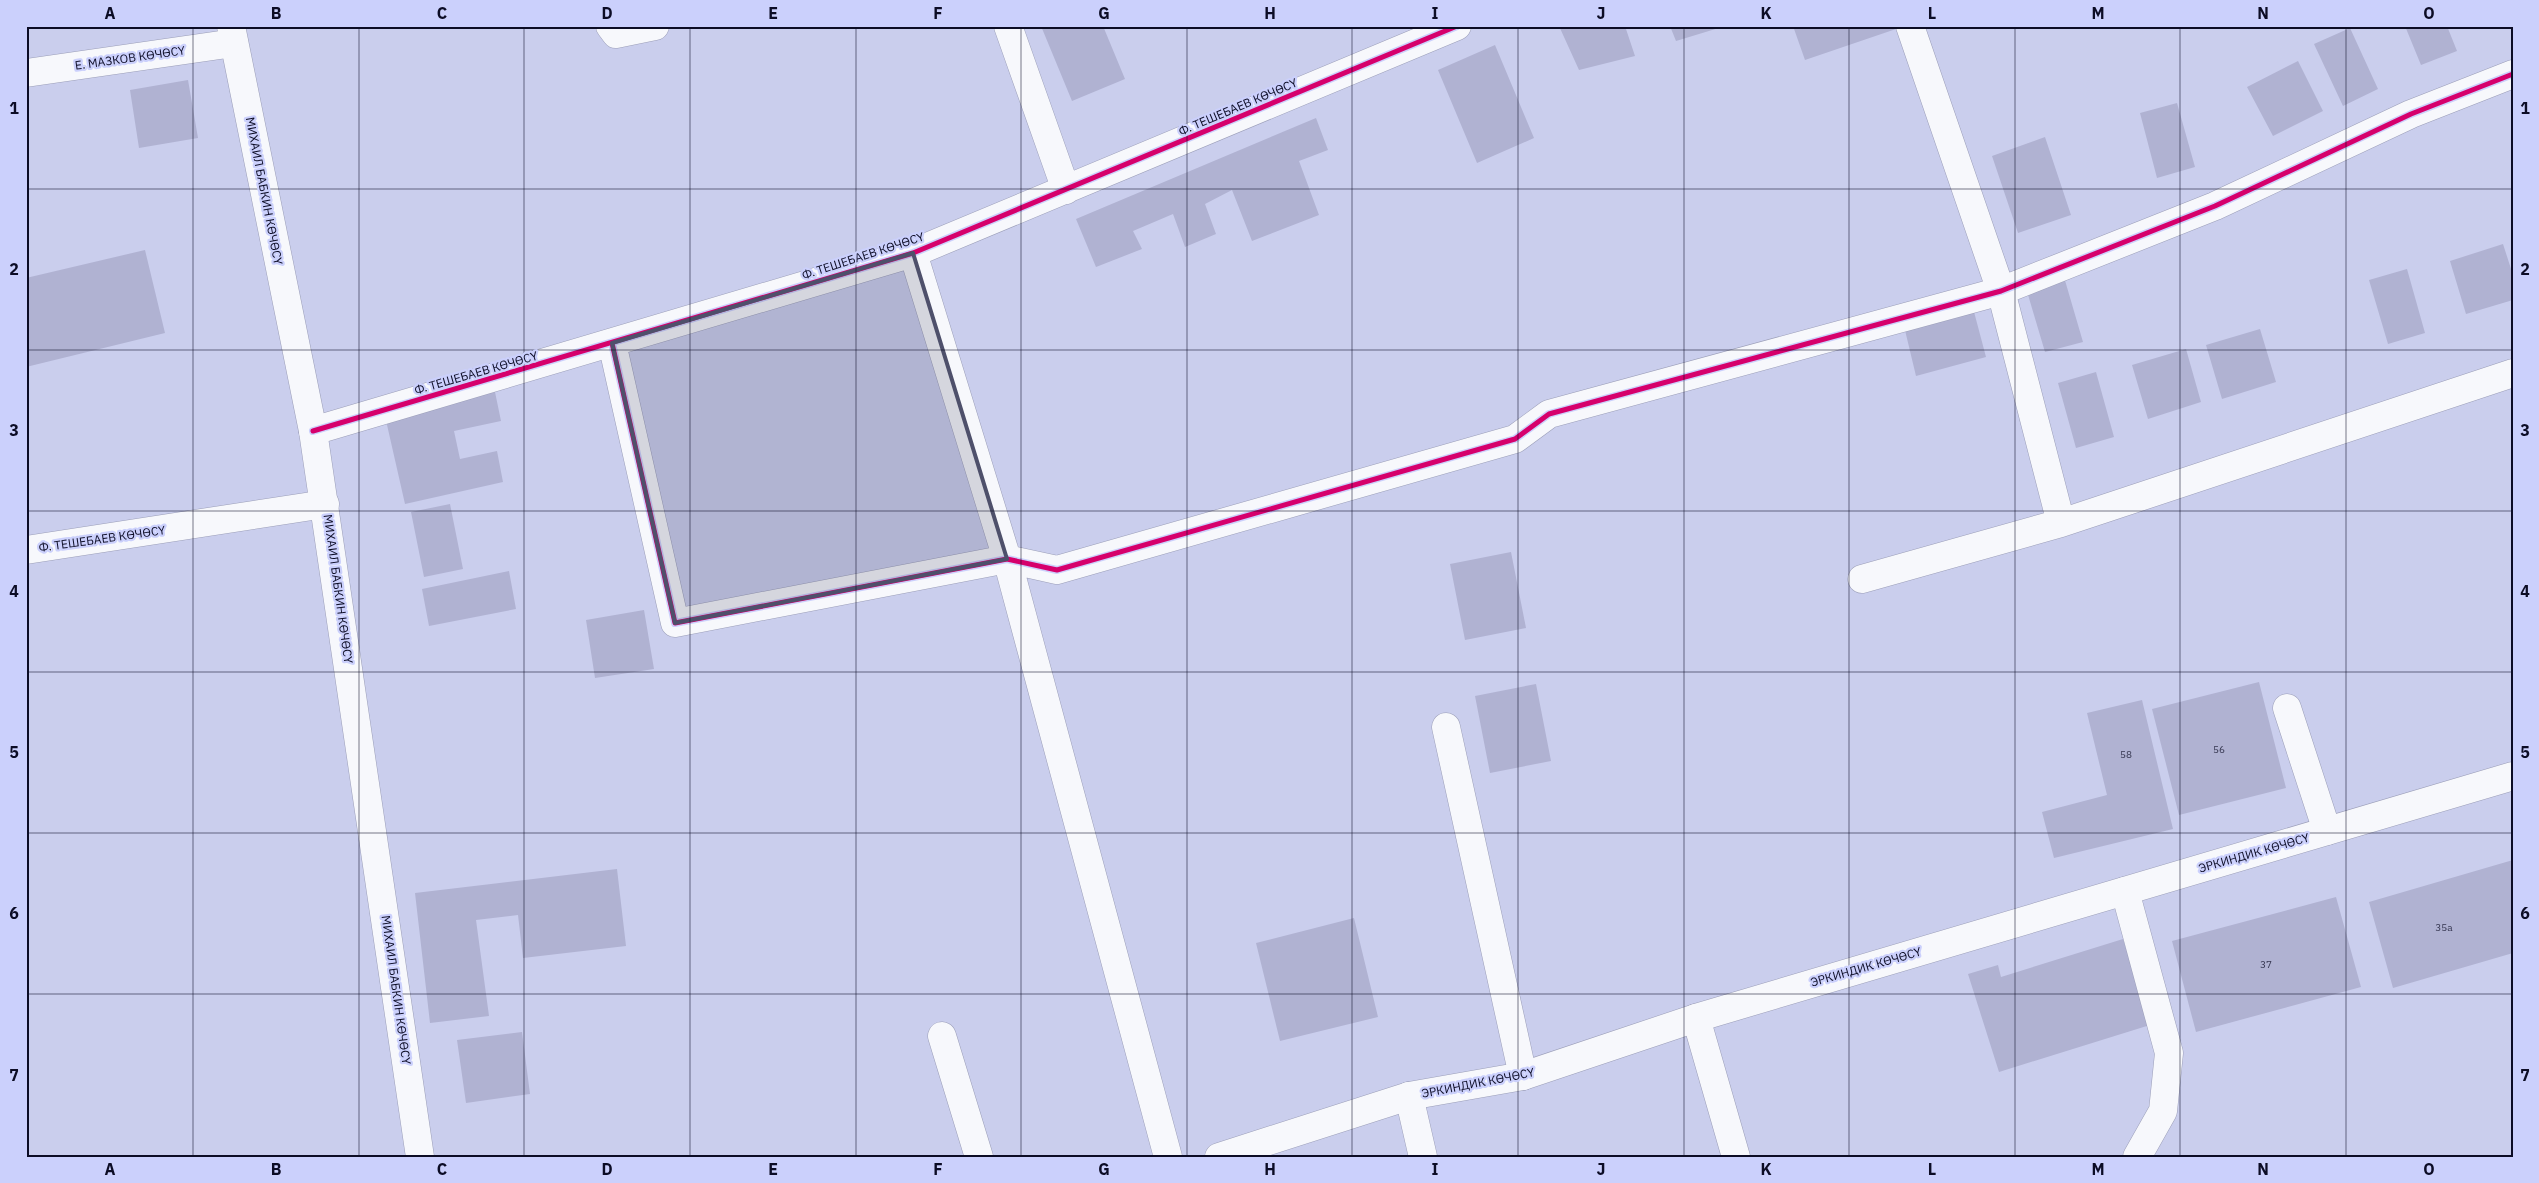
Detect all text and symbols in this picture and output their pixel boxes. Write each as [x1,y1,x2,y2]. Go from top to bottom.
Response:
text: A [105,3,116,23]
text: B [271,3,282,23]
text: C [437,3,447,23]
text: D [601,3,613,23]
text: E [768,3,778,23]
text: F [933,3,943,23]
text: G [1098,3,1110,23]
text: H [1264,3,1276,23]
text: I [1432,3,1439,23]
text: J [1597,3,1605,23]
text: K [1760,3,1772,23]
text: L [1928,3,1936,23]
text: M [2091,3,2105,23]
text: N [2257,3,2269,23]
text: O [2423,3,2435,23]
street label: Е. МАЗКОВ КӨЧӨСҮ [74,42,186,73]
street label: Ф. ТЕШЕБАЕВ КӨЧӨСҮ [1176,75,1300,138]
text: 1 [9,98,19,118]
text: 1 [2520,98,2530,118]
street label: МИХАИЛ БАБКИН КӨЧӨСҮ [243,116,286,266]
street label: Ф. ТЕШЕБАЕВ КӨЧӨСҮ [800,229,926,282]
text: 2 [9,259,19,279]
text: 2 [2520,259,2530,279]
street label: Ф. ТЕШЕБАЕВ КӨЧӨСҮ [412,348,539,397]
text: 3 [9,420,19,440]
text: 3 [2520,420,2530,440]
street label: МИХАИЛ БАБКИН КӨЧӨСҮ [321,513,356,664]
street label: Ф. ТЕШЕБАЕВ КӨЧӨСҮ [38,522,166,555]
text: 4 [9,581,19,601]
text: 4 [2520,581,2530,601]
text: 5 [9,742,19,762]
text: 5 [2520,742,2530,762]
house number: 56 [2213,743,2225,756]
house number: 58 [2120,748,2132,761]
street label: ЭРКИНДИК КӨЧӨСҮ [2197,830,2311,876]
text: 6 [9,903,19,923]
text: 6 [2520,903,2530,923]
street label: МИХАИЛ БАБКИН КӨЧӨСҮ [379,914,414,1065]
house number: 35а [2435,921,2453,934]
street label: ЭРКИНДИК КӨЧӨСҮ [1809,944,1923,990]
house number: 37 [2260,958,2272,971]
street label: ЭРКИНДИК КӨЧӨСҮ [1420,1064,1536,1101]
text: 7 [9,1065,19,1085]
text: 7 [2520,1065,2530,1085]
text: A [105,1159,116,1179]
text: B [271,1159,282,1179]
text: C [437,1159,447,1179]
text: D [601,1159,613,1179]
text: E [768,1159,778,1179]
text: F [933,1159,943,1179]
text: G [1098,1159,1110,1179]
text: H [1264,1159,1276,1179]
text: I [1432,1159,1439,1179]
text: J [1597,1159,1605,1179]
text: K [1760,1159,1772,1179]
text: L [1928,1159,1936,1179]
text: M [2091,1159,2105,1179]
text: N [2257,1159,2269,1179]
text: O [2423,1159,2435,1179]

